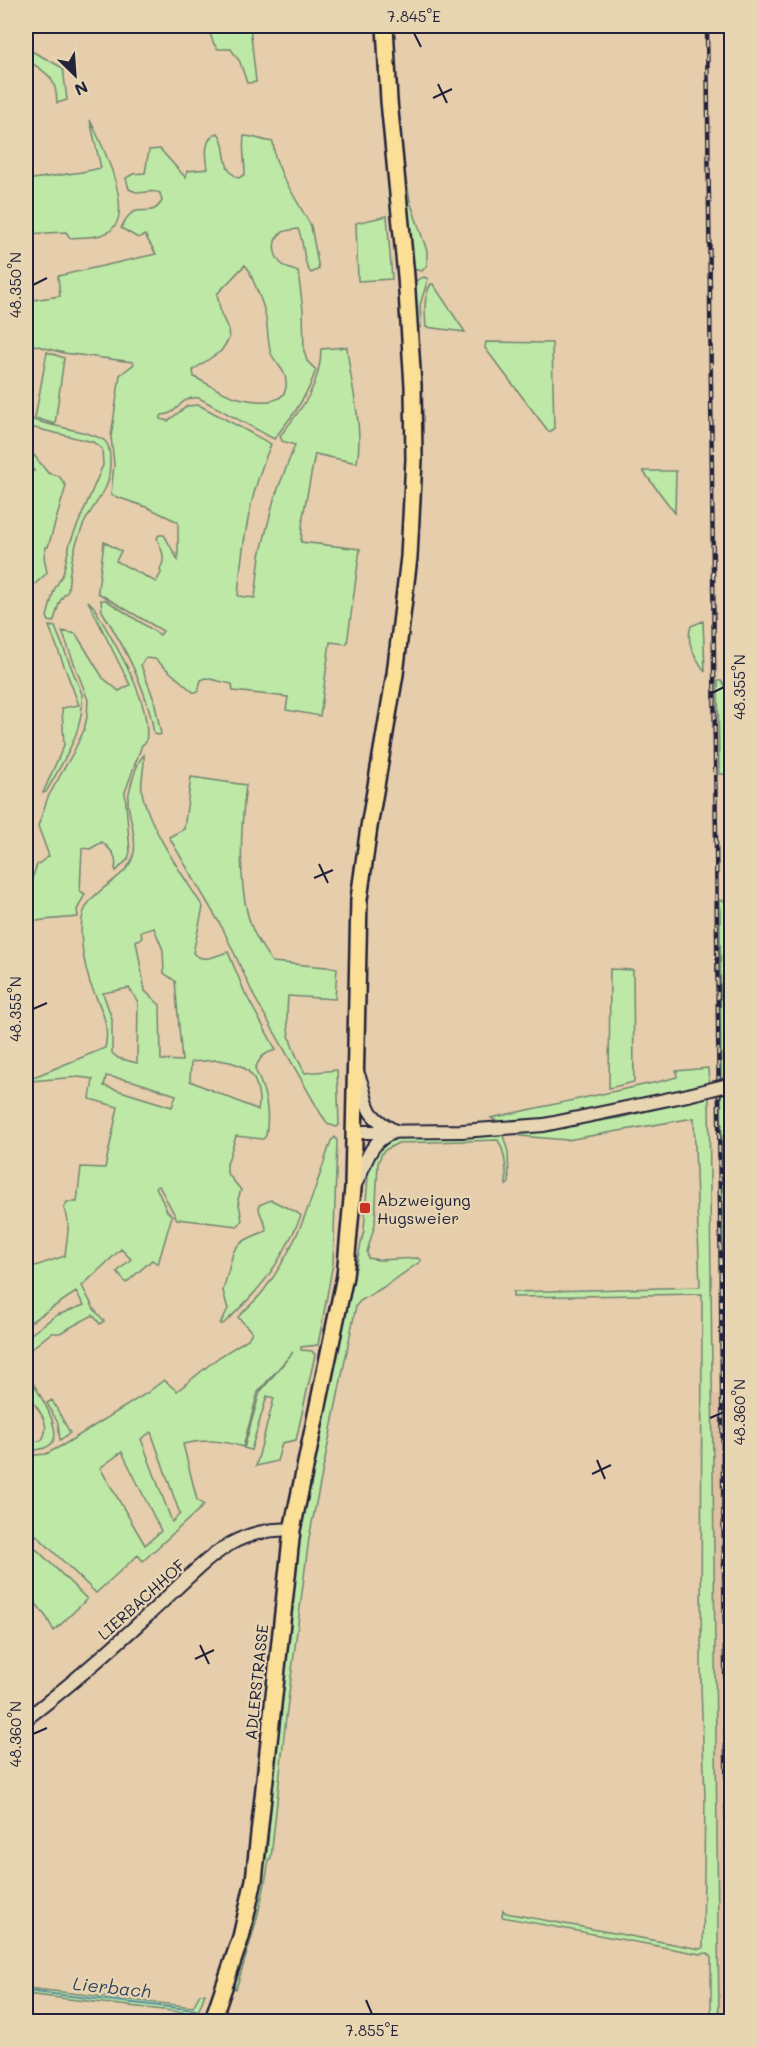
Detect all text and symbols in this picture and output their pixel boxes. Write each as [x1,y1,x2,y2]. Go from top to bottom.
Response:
text: 7.845°E [387,6,441,26]
north arrow [45,45,105,105]
text: N [72,77,91,101]
text: 48.350°N [5,252,25,318]
text: 48.355°N [729,654,749,720]
text: 48.355°N [5,976,25,1042]
place label: Abzweigung Hugsweier [377,1189,471,1228]
marker: Abzweigung Hugsweier [358,1201,372,1215]
text: 48.360°N [729,1379,749,1445]
street label: LIERBACHHOF [93,1554,189,1644]
street label: ADLERSTRASSE [239,1623,273,1741]
text: 48.360°N [5,1701,25,1767]
water label: Lierbach [72,1971,152,2003]
text: 7.855°E [345,2020,399,2040]

